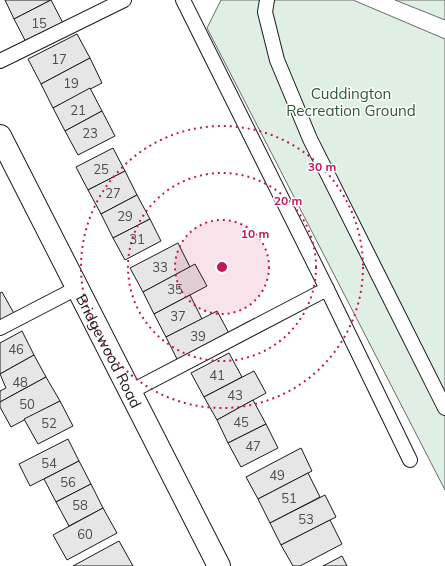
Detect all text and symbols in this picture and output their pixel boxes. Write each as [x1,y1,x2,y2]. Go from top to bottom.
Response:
house number: 15 [31,15,47,31]
house number: 17 [51,51,67,67]
house number: 19 [63,75,79,91]
park label: Cuddington Recreation Ground [286,84,416,120]
house number: 21 [70,102,86,118]
house number: 23 [82,125,98,141]
text: 30 m [308,159,336,174]
house number: 25 [93,161,109,177]
house number: 27 [105,185,121,201]
text: 20 m [274,193,302,208]
house number: 29 [117,208,133,224]
text: 10 m [241,226,269,241]
house number: 31 [129,231,145,247]
house number: 33 [152,259,168,275]
centre of rings [215,260,229,274]
house number: 35 [167,281,183,297]
street label: Bridgewood Road [72,291,146,411]
house number: 37 [170,308,186,324]
house number: 39 [190,328,206,344]
house number: 46 [8,341,24,357]
house number: 41 [209,367,225,383]
house number: 48 [12,374,28,390]
house number: 43 [227,387,243,403]
house number: 50 [19,396,35,412]
house number: 45 [233,414,249,430]
house number: 52 [41,415,57,431]
house number: 47 [245,438,261,454]
house number: 54 [41,455,57,471]
house number: 49 [269,467,285,483]
house number: 56 [60,474,76,490]
house number: 51 [281,490,297,506]
house number: 58 [72,497,88,513]
house number: 53 [298,511,314,527]
house number: 60 [77,526,93,542]

